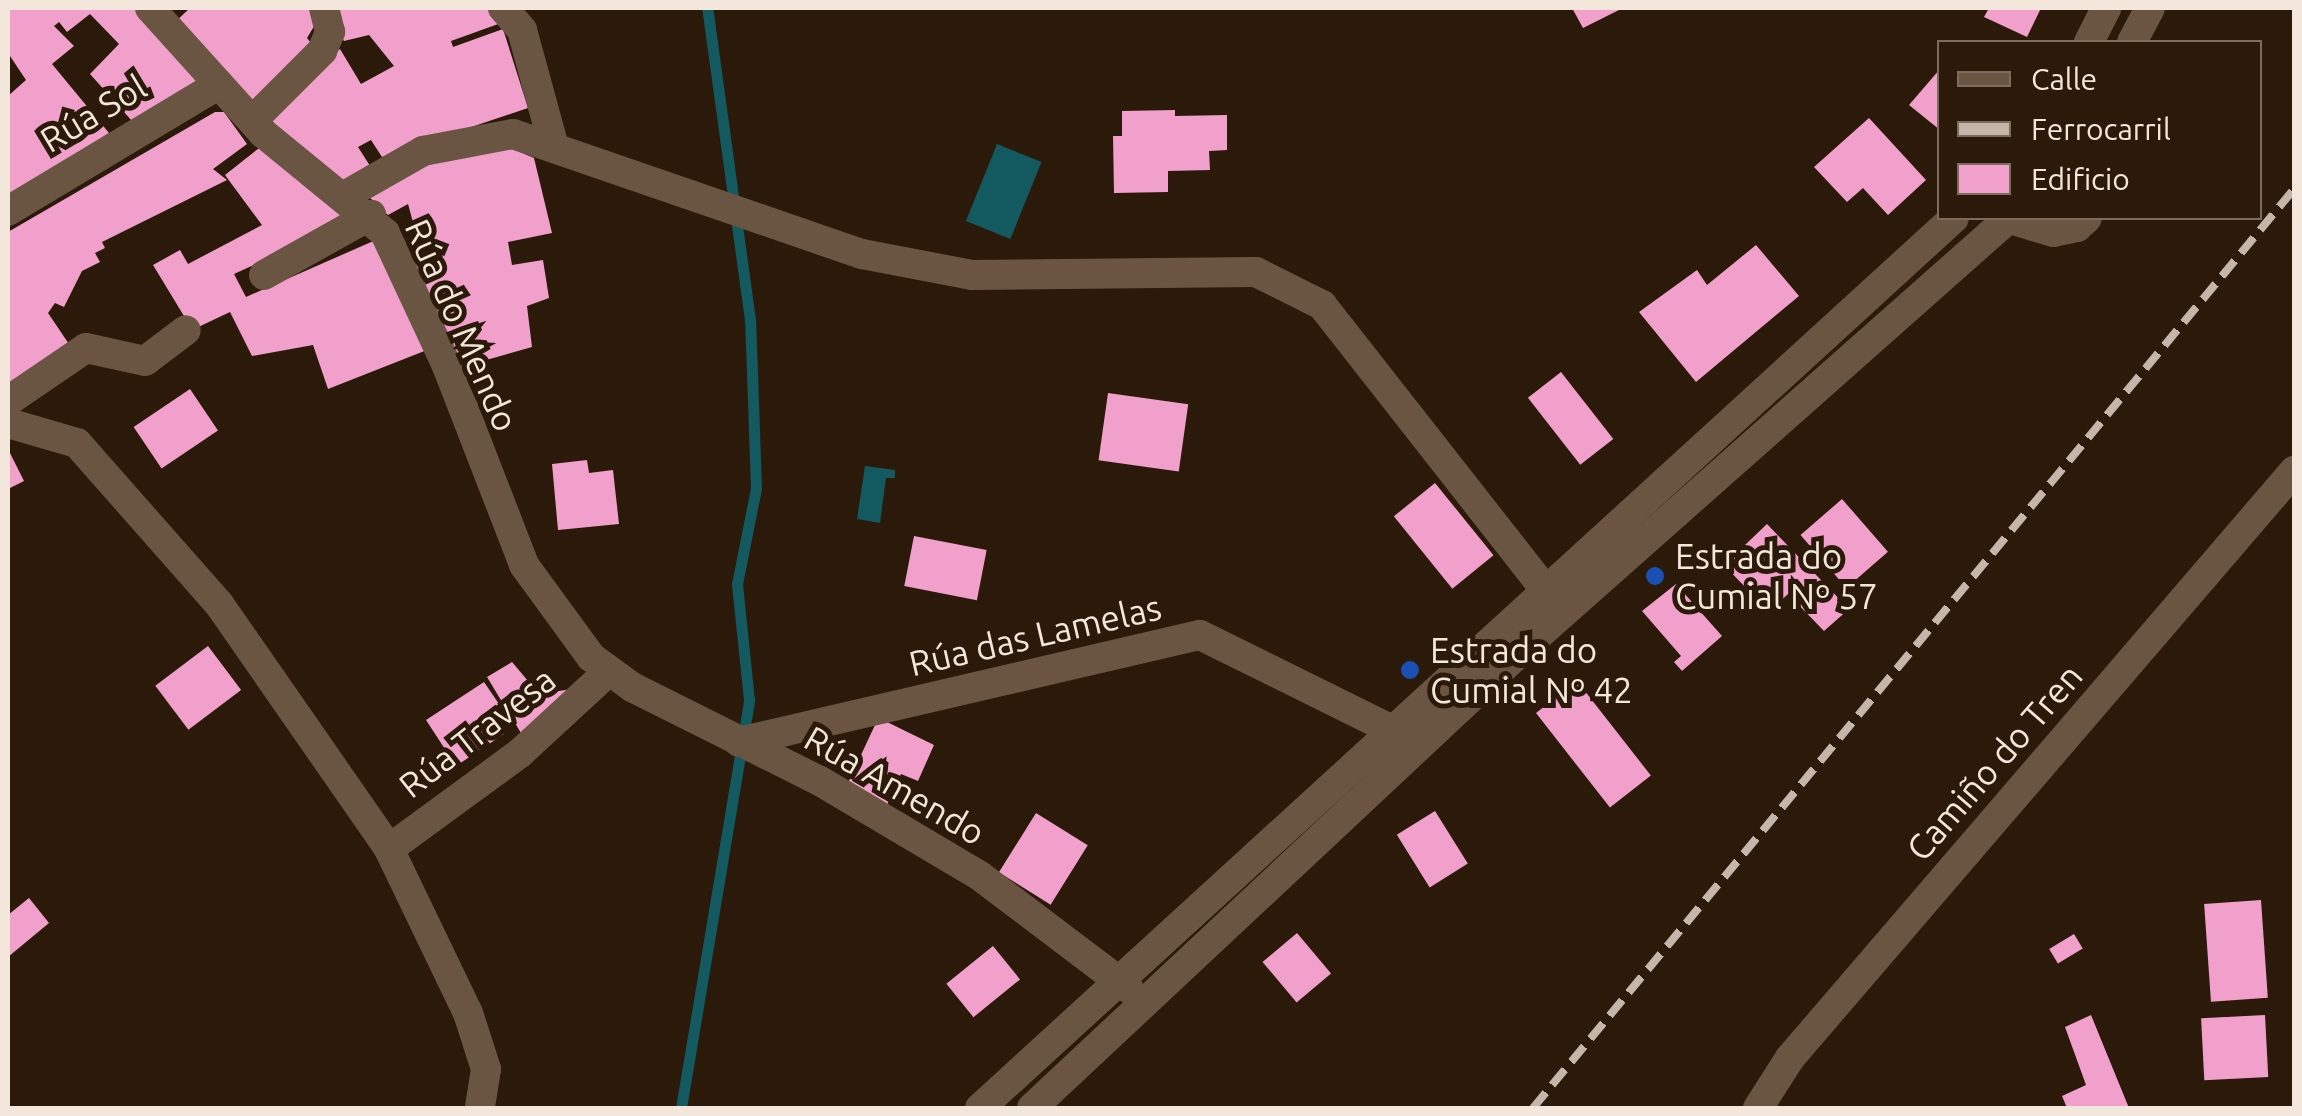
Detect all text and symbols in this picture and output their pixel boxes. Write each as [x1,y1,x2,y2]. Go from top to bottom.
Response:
legend [1937,40,2262,220]
text: Calle [2031,62,2097,96]
street label: Rúa Sol [33,65,153,161]
text: Ferrocarril [2031,112,2171,146]
text: Edificio [2031,162,2130,196]
street label: Rúa do Mendo [397,213,527,437]
place label: Estrada do Cumial Nº 57 [1675,535,1878,617]
marker: Estrada do Cumial Nº 57 [1644,565,1666,587]
street label: Rúa das Lamelas [905,586,1165,684]
place label: Estrada do Cumial Nº 42 [1430,629,1633,711]
street label: Camiño do Tren [1897,655,2091,869]
street label: Rúa Travesa [390,658,564,806]
marker: Estrada do Cumial Nº 42 [1399,659,1421,681]
street label: Rúa Amendo [797,717,993,853]

